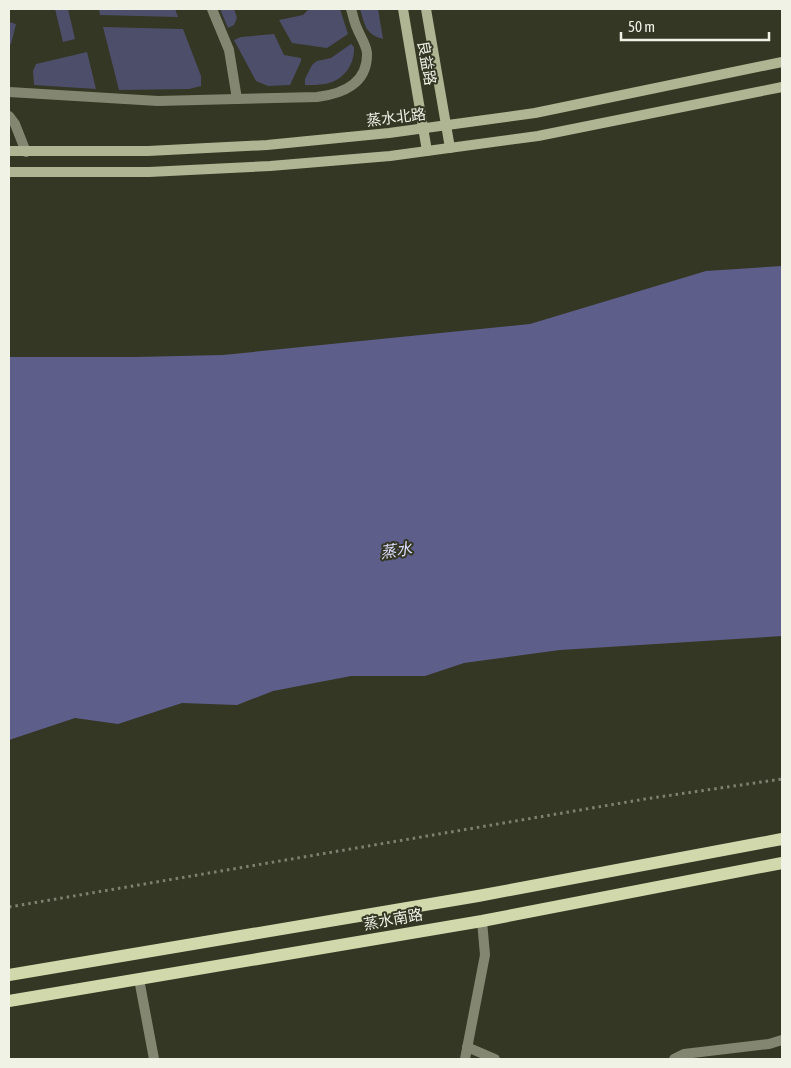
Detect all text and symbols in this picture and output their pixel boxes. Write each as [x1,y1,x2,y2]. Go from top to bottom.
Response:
scale bar [621,10,768,42]
text: 50 m [628,18,655,35]
street label: 良益路 [415,39,439,87]
street label: 蒸水北路 [365,105,427,129]
water label: 蒸水 [379,539,414,561]
street label: 蒸水南路 [362,905,424,933]

